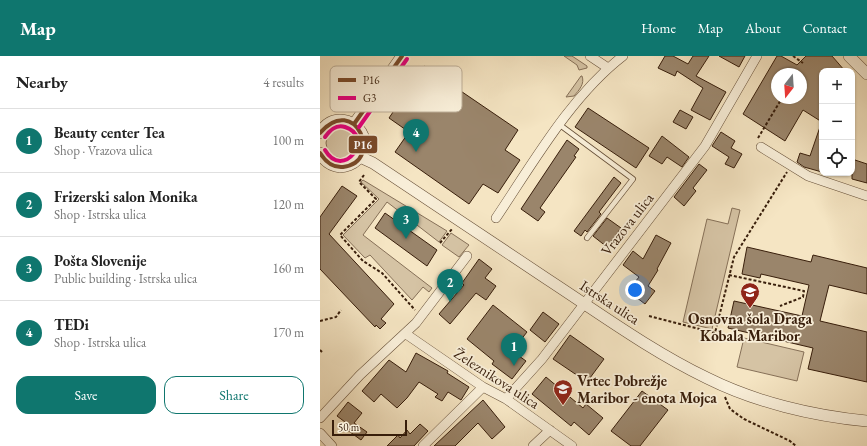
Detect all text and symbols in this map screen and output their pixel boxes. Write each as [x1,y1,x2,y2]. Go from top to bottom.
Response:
text: Map [20,16,56,41]
text: Home [641,19,676,37]
text: Map [698,19,723,37]
text: About [745,19,781,37]
text: Contact [803,19,847,37]
legend [330,66,462,112]
north arrow [771,68,807,104]
map controls [819,68,855,176]
button: + [819,68,855,104]
text: Nearby [16,71,68,93]
text: P16 [363,73,380,87]
text: 4 results [263,74,304,91]
text: G3 [363,91,376,105]
button: − [819,104,855,140]
pin: 4 [403,119,429,152]
text: Beauty center Tea [54,123,165,142]
text: 1 [26,132,32,149]
text: 100 m [273,132,304,149]
line badge: P16 [348,135,378,154]
text: P16 [354,138,372,152]
button: locate [819,140,855,176]
text: Shop · Vrazova ulica [54,142,152,159]
text: Frizerski salon Monika [54,187,198,206]
street label: Vrazova ulica [597,189,657,259]
text: 2 [26,196,32,213]
text: 120 m [273,196,304,213]
text: Shop · Istrska ulica [54,206,146,223]
pin: 3 [393,206,419,239]
text: Pošta Slovenije [54,251,147,270]
text: 3 [26,260,32,277]
text: 160 m [273,260,304,277]
pin: 2 [437,269,463,302]
text: Public building · Istrska ulica [54,270,197,287]
street label: Istrska ulica [576,276,644,328]
your location [625,280,645,300]
school or university icon: Osnovna šola Draga Kobala Maribor [739,281,761,309]
place label: Osnovna šola Draga Kobala Maribor [688,309,812,345]
text: TEDi [54,315,89,334]
text: 4 [26,324,32,341]
text: 170 m [273,324,304,341]
pin: 1 [501,333,527,366]
text: Shop · Istrska ulica [54,334,146,351]
street label: Železnikova ulica [451,343,543,413]
place label: Vrtec Pobrežje Maribor - enota Mojca [577,371,717,407]
button: Save [16,376,156,414]
button: Share [164,376,304,414]
school or university icon: Vrtec Pobrežje Maribor - enota Mojca [552,378,574,406]
scale bar [332,418,407,437]
text: 50 m [338,420,359,434]

